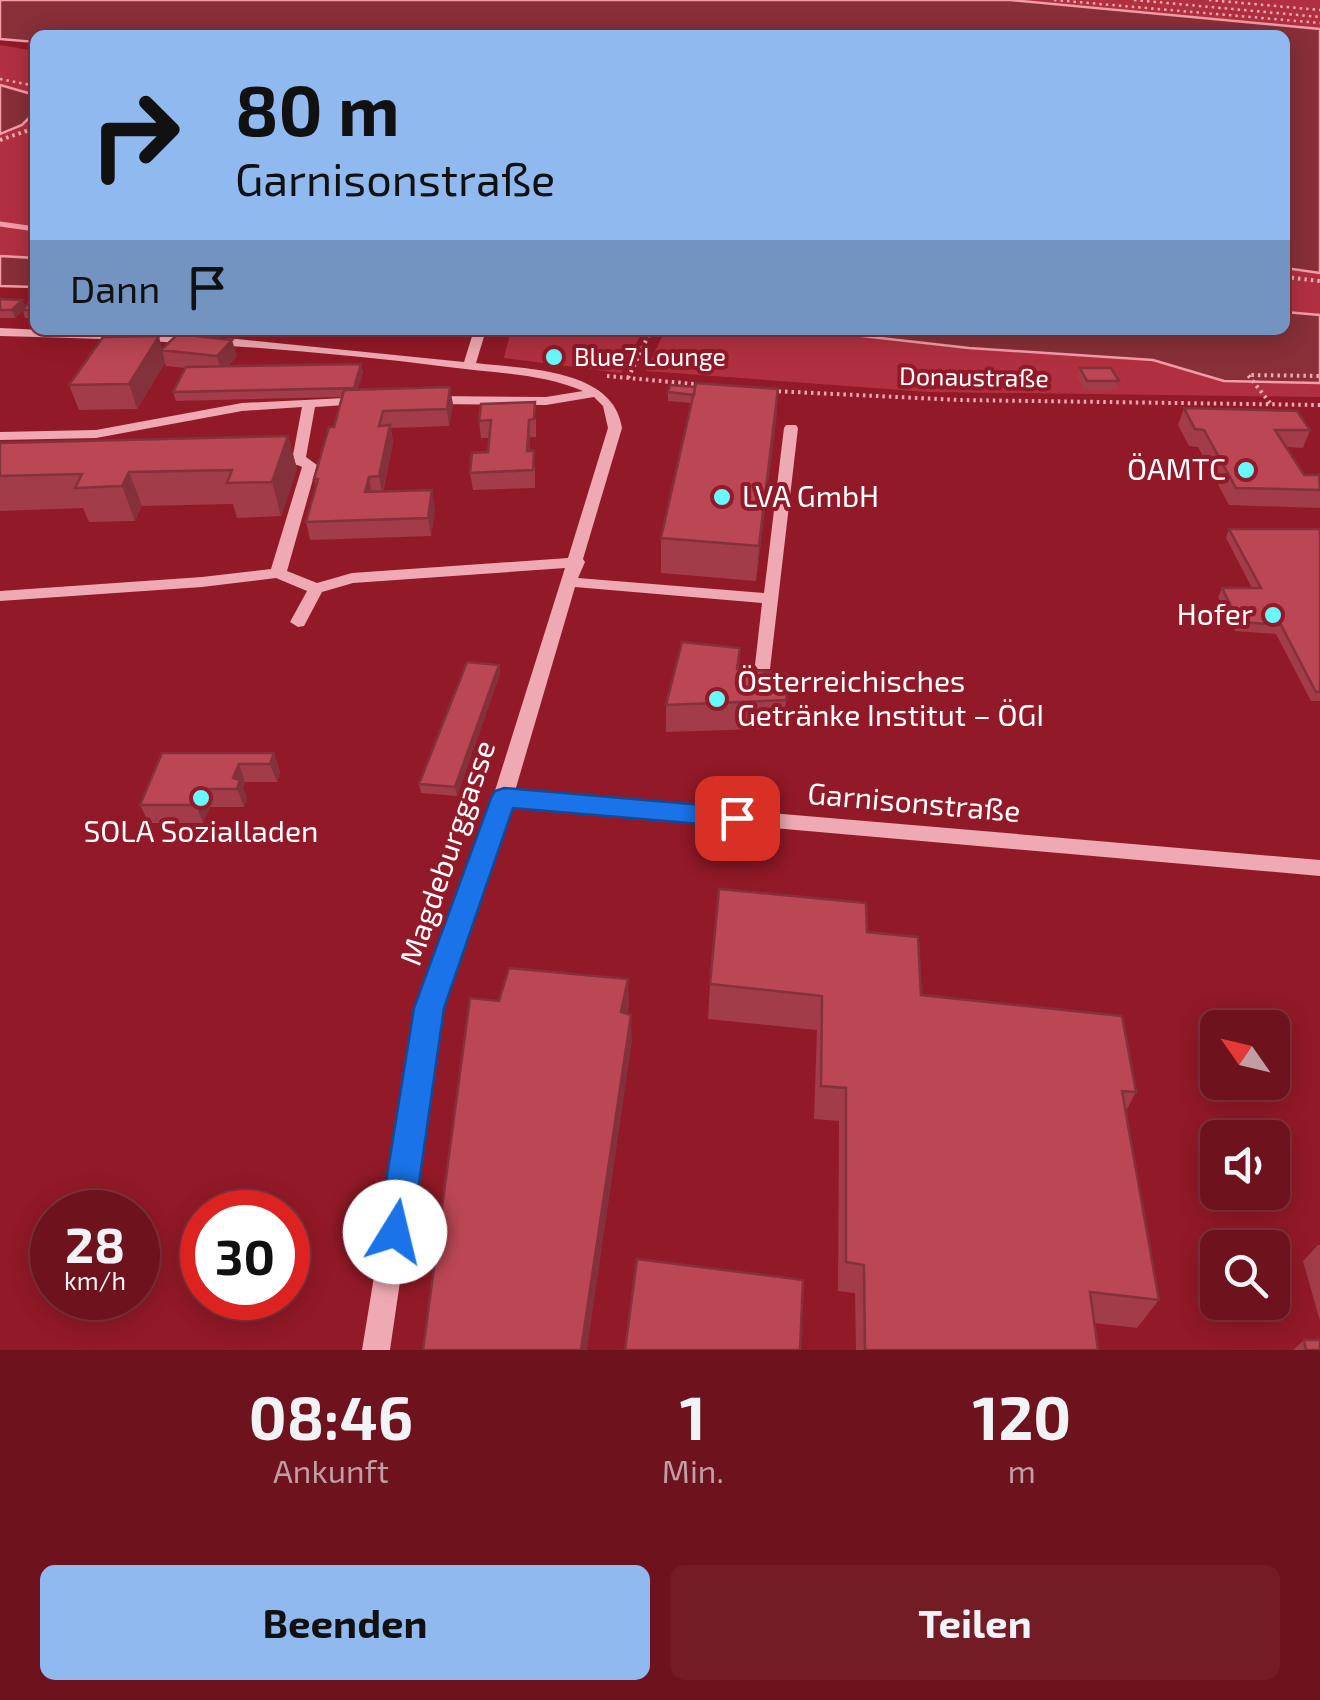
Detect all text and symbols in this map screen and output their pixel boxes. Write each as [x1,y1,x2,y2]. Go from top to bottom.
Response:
text: 80 m [235,66,400,150]
icon: right [70,70,200,200]
text: Garnisonstraße [235,151,555,205]
icon: arrive [180,260,235,315]
text: Dann [70,265,160,311]
place label: Blue7 Lounge [574,341,726,371]
marker: Blue7 Lounge [543,346,565,368]
street label: Donaustraße [899,360,1049,392]
place label: ÖAMTC [1127,450,1226,486]
marker: ÖAMTC [1235,459,1257,481]
place label: LVA GmbH [742,477,879,513]
marker: LVA GmbH [711,486,733,508]
place label: Hofer [1177,595,1253,631]
marker: Hofer [1262,604,1284,626]
place label: Österreichisches Getränke Institut – ÖGI [737,662,1044,732]
marker: Österreichisches Getränke Institut – ÖGI [706,688,728,710]
street label: Magdeburggasse [391,735,501,969]
street label: Garnisonstraße [806,774,1022,828]
pin [695,776,780,861]
marker: SOLA Sozialladen [190,787,212,809]
icon: arrive [710,791,765,846]
place label: SOLA Sozialladen [84,812,319,848]
north arrow [1200,1010,1290,1100]
map controls [1200,1010,1290,1320]
button: sound [1200,1120,1290,1210]
position arrow [343,1180,447,1284]
speed limit sign: 30 [180,1190,310,1320]
text: 28 [65,1213,125,1273]
button: search [1200,1230,1290,1320]
text: km/h [64,1265,126,1295]
text: 08:46 [249,1380,413,1452]
text: 1 [680,1380,706,1452]
text: 120 [973,1380,1071,1452]
text: Ankunft [273,1451,389,1489]
text: Min. [662,1451,724,1489]
text: m [1008,1451,1036,1489]
button: Beenden [40,1565,650,1680]
button: Teilen [670,1565,1280,1680]

